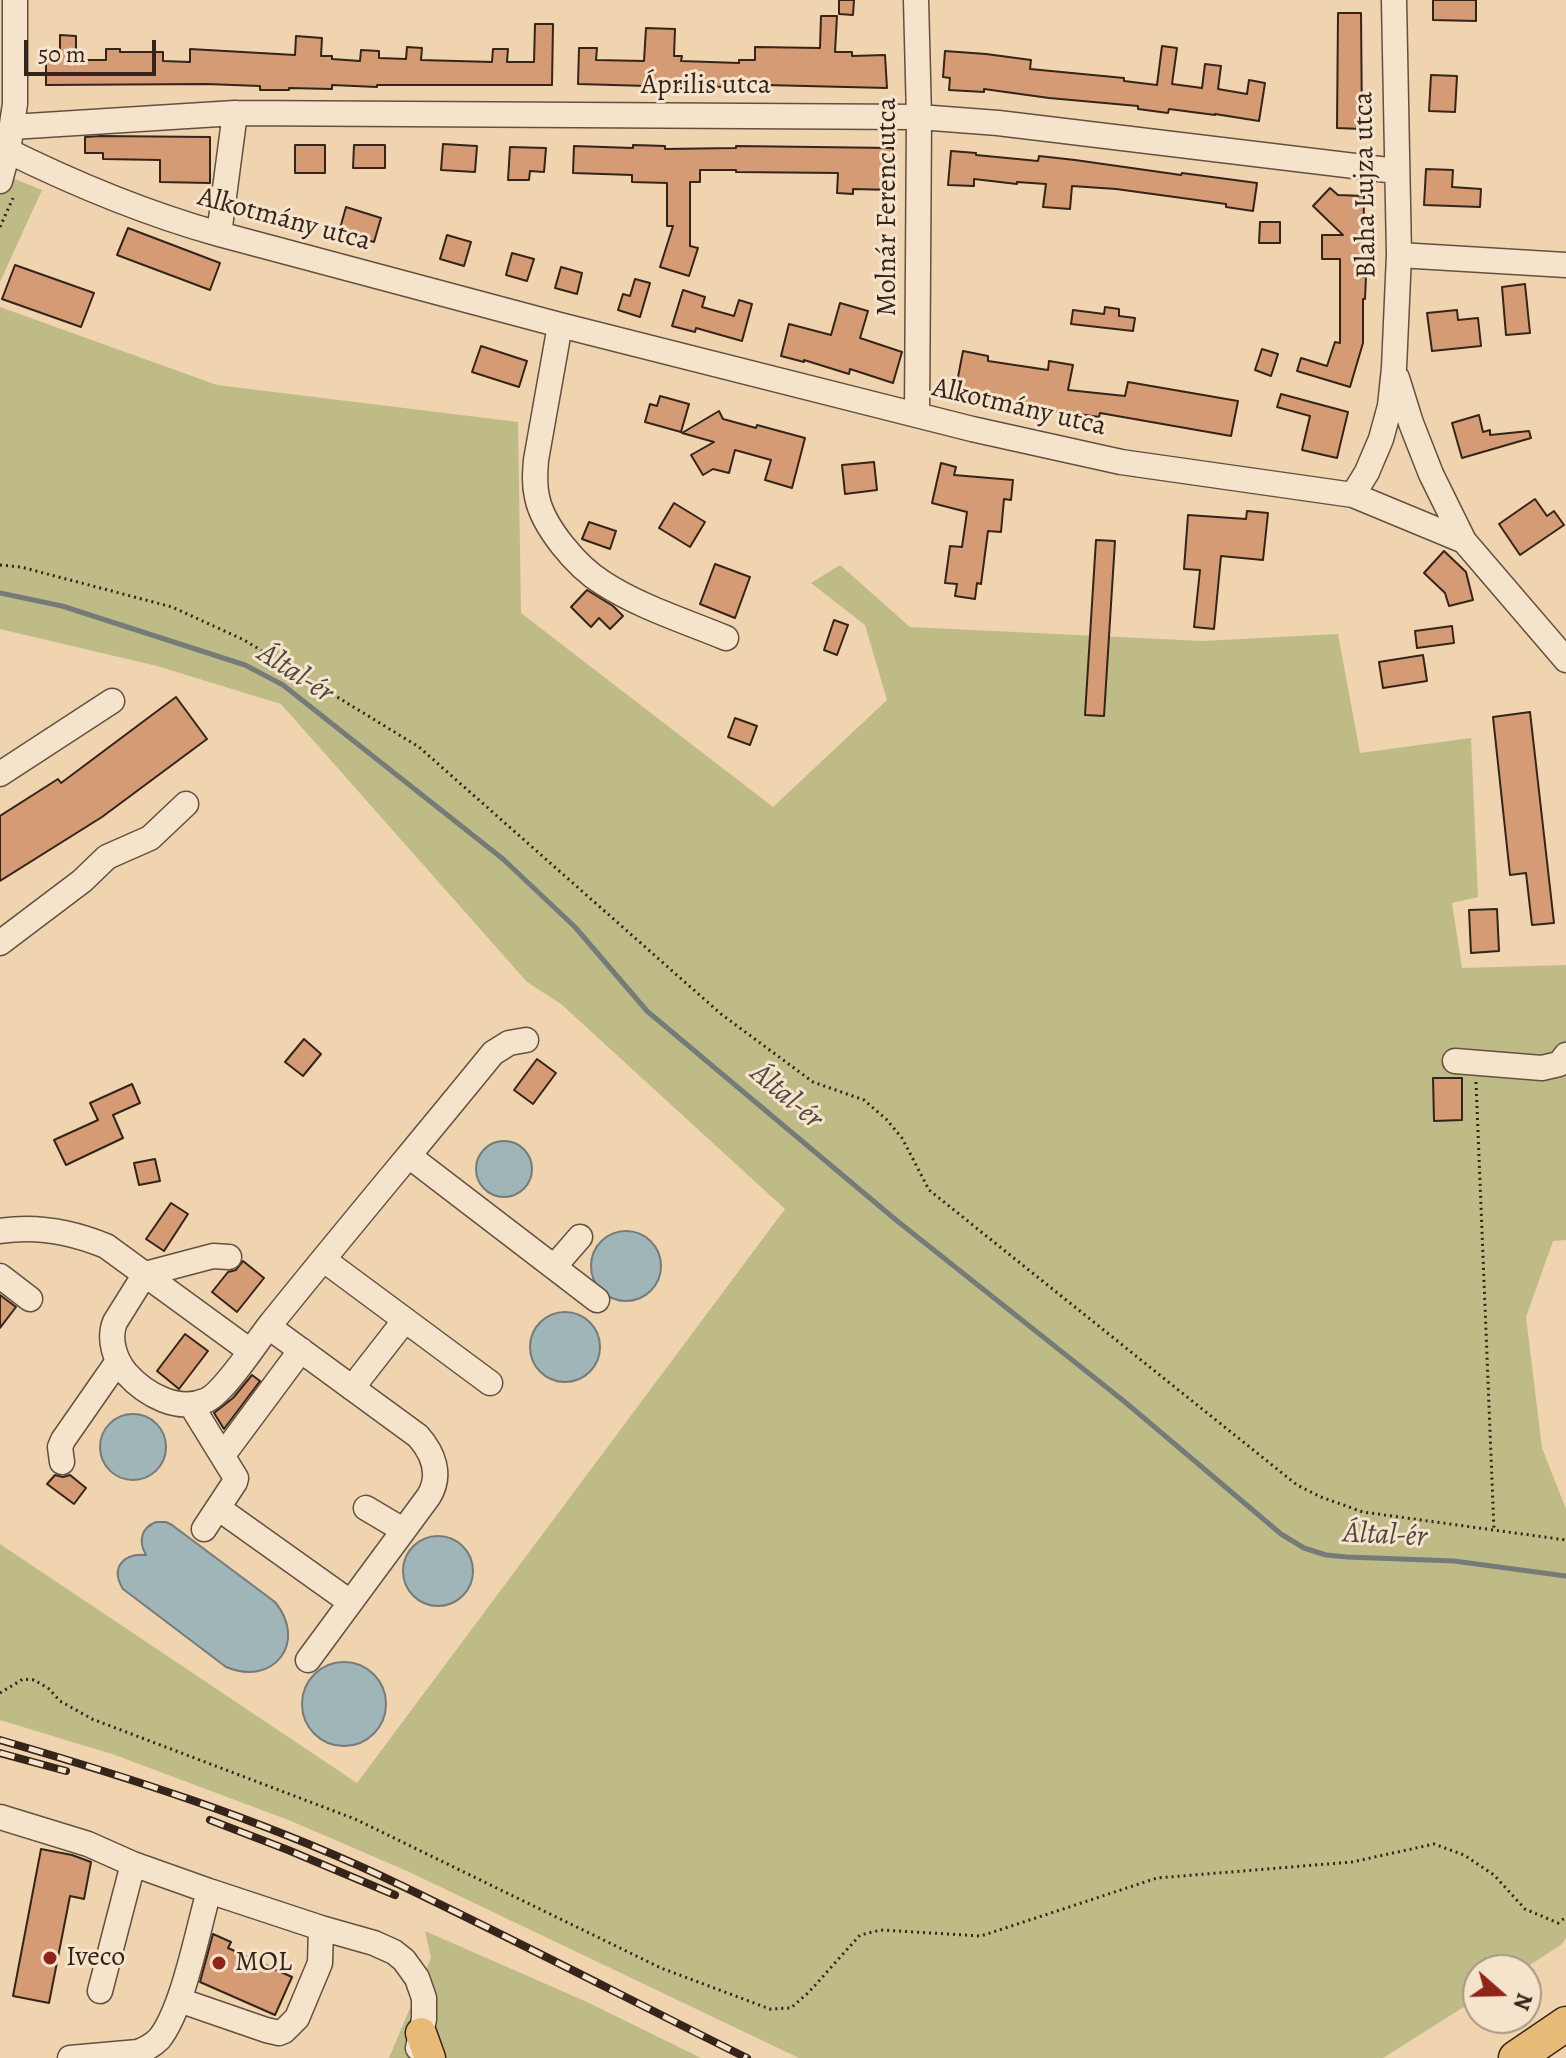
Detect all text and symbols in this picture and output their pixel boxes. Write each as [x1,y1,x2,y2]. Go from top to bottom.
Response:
scale bar [28,24,160,74]
text: 50 m [38,38,86,70]
street label: Április utca [641,69,771,103]
street label: Blaha Lujza utca [1348,91,1384,279]
street label: Molnár Ferenc utca [871,98,905,316]
street label: Alkotmány utca [194,181,374,259]
street label: Alkotmány utca [929,372,1109,444]
water label: Által-ér [250,636,340,712]
water label: Által-ér [742,1056,830,1138]
water label: Által-ér [1342,1516,1428,1556]
place label: Iveco [66,1941,125,1975]
place label: MOL [235,1946,292,1980]
marker: Iveco [41,1949,59,1967]
marker: MOL [210,1954,228,1972]
north arrow [1462,1954,1542,2034]
text: N [1506,1989,1540,2014]

